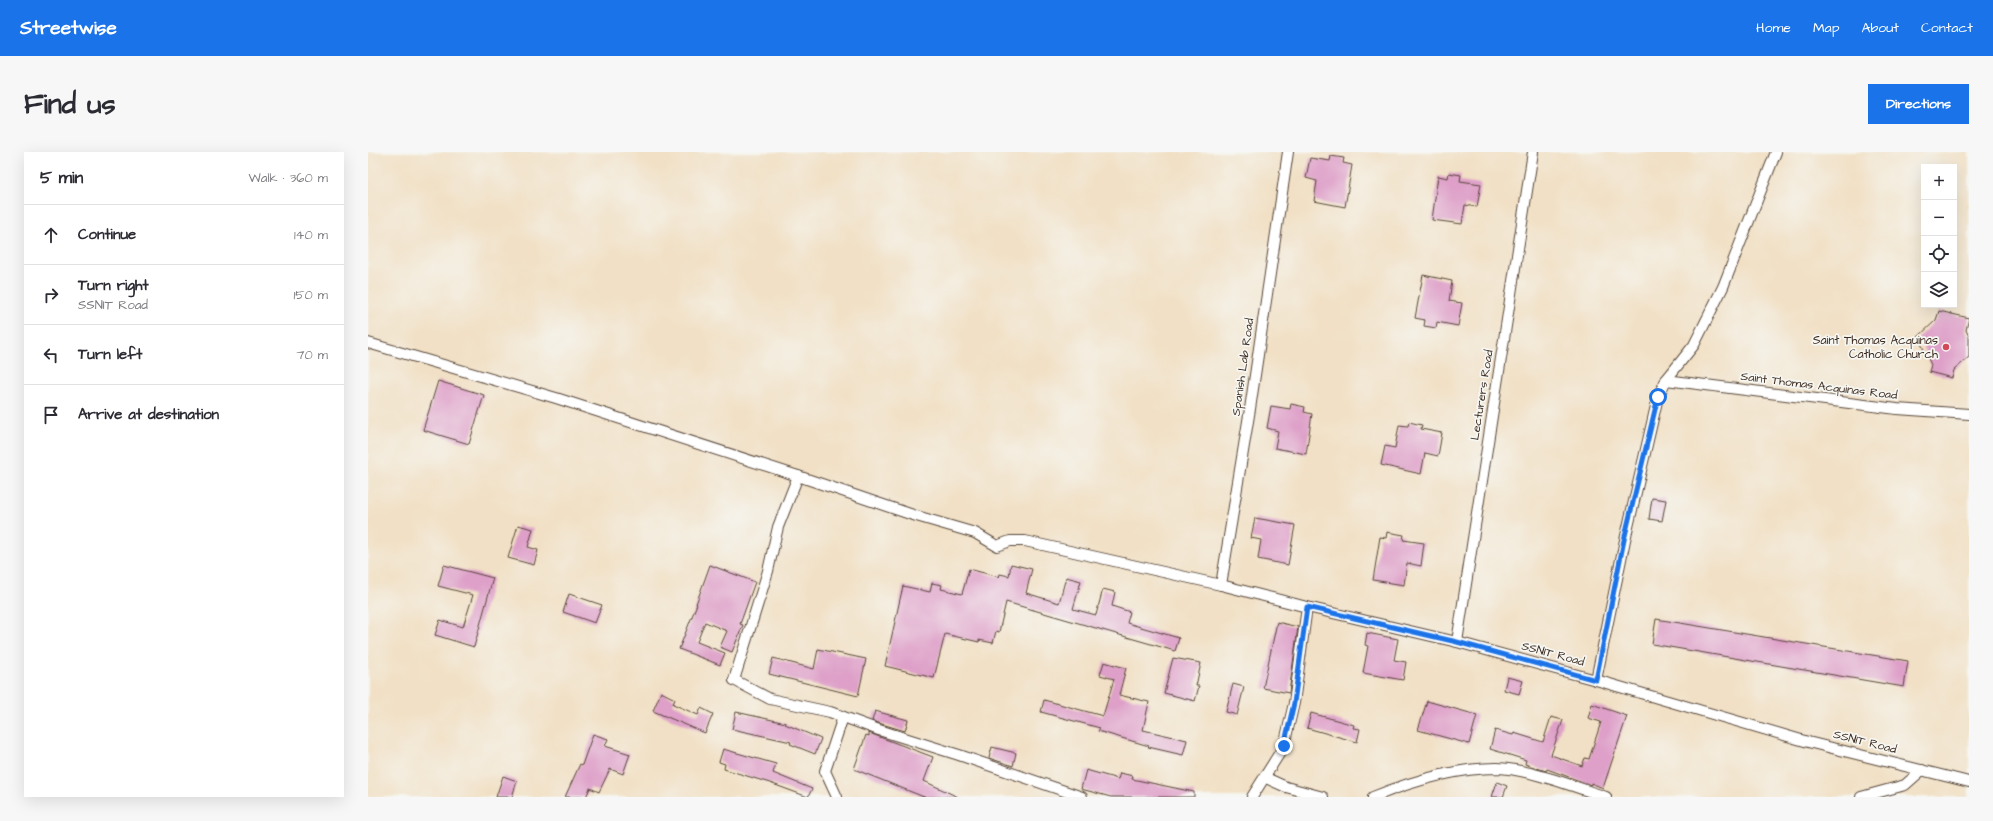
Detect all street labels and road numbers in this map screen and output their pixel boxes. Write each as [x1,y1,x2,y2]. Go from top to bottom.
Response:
street label: Spanish Lab Road [1228,317,1258,417]
street label: Lecturers Road [1466,348,1498,442]
street label: Saint Thomas Acquinas Road [1740,368,1898,404]
street label: SSNIT Road [1520,637,1586,671]
street label: SSNIT Road [1832,726,1898,758]

